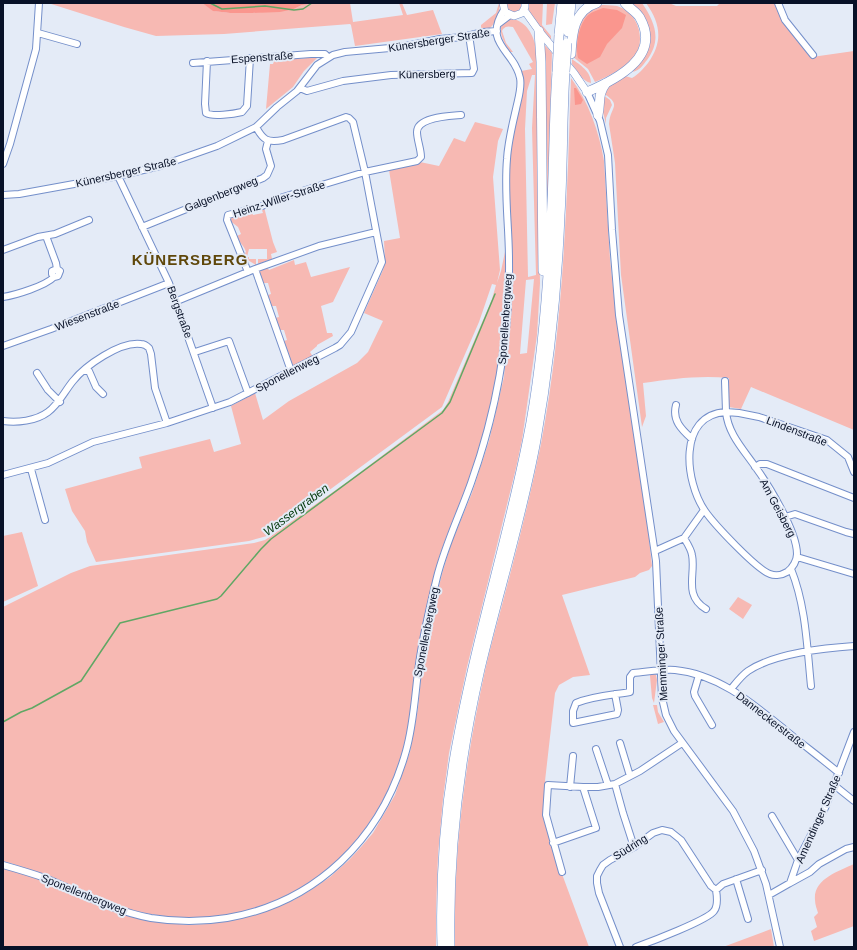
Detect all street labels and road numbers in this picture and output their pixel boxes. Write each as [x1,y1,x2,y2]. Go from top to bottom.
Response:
street label: Künersberger Straße [387,26,491,54]
street label: Espenstraße [230,49,294,65]
street label: Künersberg [398,68,456,80]
street label: Künersberger Straße [75,155,177,189]
street label: Galgenbergweg [183,174,259,214]
street label: Heinz-Willer-Straße [232,178,326,220]
street label: Sponellenbergweg [496,273,514,365]
street label: Bergstraße [165,284,195,340]
street label: Wiesenstraße [53,297,121,333]
street label: Sponellenweg [253,352,321,394]
street label: Lindenstraße [765,414,829,448]
street label: Am Geisberg [758,477,798,539]
street label: Sponellenbergweg [411,586,441,678]
street label: Memminger Straße [653,607,669,701]
street label: Danneckerstraße [734,689,808,751]
street label: Amendinger Straße [793,773,843,865]
street label: Südring [611,832,649,862]
street label: Sponellenbergweg [40,871,128,917]

